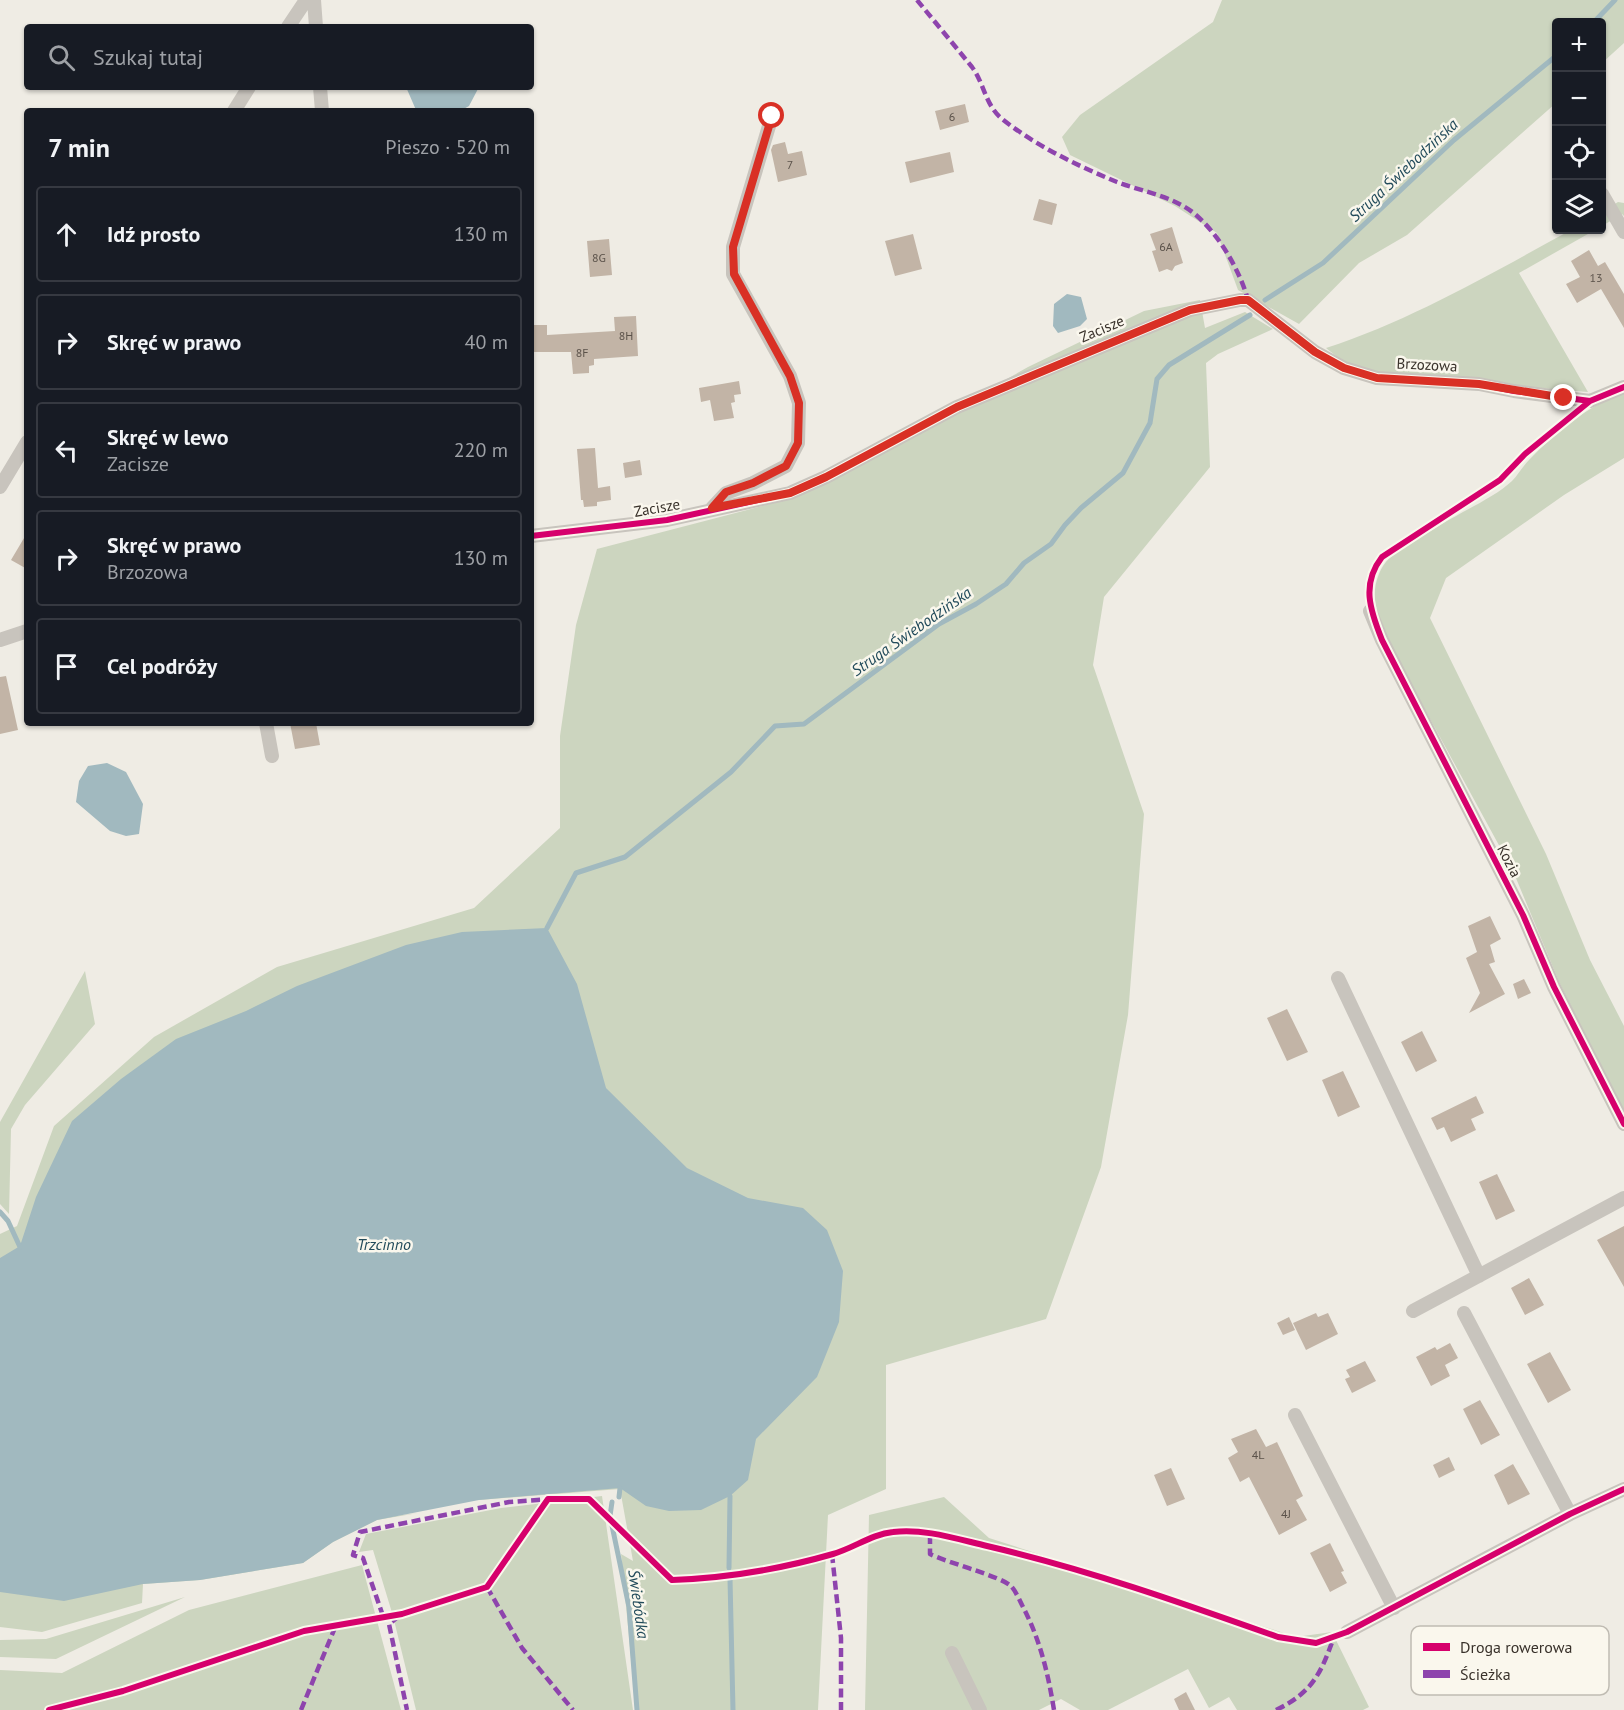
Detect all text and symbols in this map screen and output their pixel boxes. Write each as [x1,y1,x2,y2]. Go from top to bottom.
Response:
map controls [1552,18,1606,234]
button: + [1552,18,1606,72]
search box [24,24,534,90]
icon: search [45,41,78,74]
text: Szukaj tutaj [93,43,203,71]
button: − [1552,72,1606,126]
route start [758,102,784,128]
house number: 6 [949,109,955,124]
water label: Struga Świebodzińska [1344,114,1462,226]
button: locate [1552,126,1606,180]
text: 7 min [48,131,110,164]
text: Pieszo · 520 m [385,134,510,160]
house number: 7 [787,157,793,172]
button: layers [1552,180,1606,234]
icon: ahead [50,218,83,251]
text: Idź prosto [107,220,200,248]
text: 130 m [454,221,508,247]
house number: 6A [1159,239,1173,254]
house number: 8G [592,250,606,265]
house number: 13 [1589,270,1603,285]
street label: Zacisze [1077,311,1127,346]
icon: right [50,326,83,359]
text: Skręć w prawo [107,328,241,356]
house number: 8H [619,328,633,343]
text: 40 m [465,329,508,355]
house number: 8F [576,345,588,360]
street label: Brzozowa [1396,353,1458,376]
route end [1550,384,1576,410]
text: Skręć w lewo [107,423,228,451]
icon: left [50,434,83,467]
text: 220 m [454,437,508,463]
text: Zacisze [107,451,169,477]
street label: Zacisze [632,494,681,521]
text: Skręć w prawo [107,531,241,559]
icon: right [50,542,83,575]
text: 130 m [454,545,508,571]
text: Brzozowa [107,559,188,585]
water label: Struga Świebodzińska [847,582,975,680]
icon: arrive [50,650,83,683]
text: Cel podróży [107,652,217,680]
street label: Kozia [1493,841,1526,880]
water label: Trzcinno [357,1234,411,1254]
house number: 4L [1252,1447,1264,1462]
house number: 4J [1281,1506,1291,1521]
water label: Świebódka [624,1568,654,1640]
legend [1411,1626,1609,1695]
text: Droga rowerowa [1460,1637,1572,1657]
text: Ścieżka [1460,1664,1511,1684]

